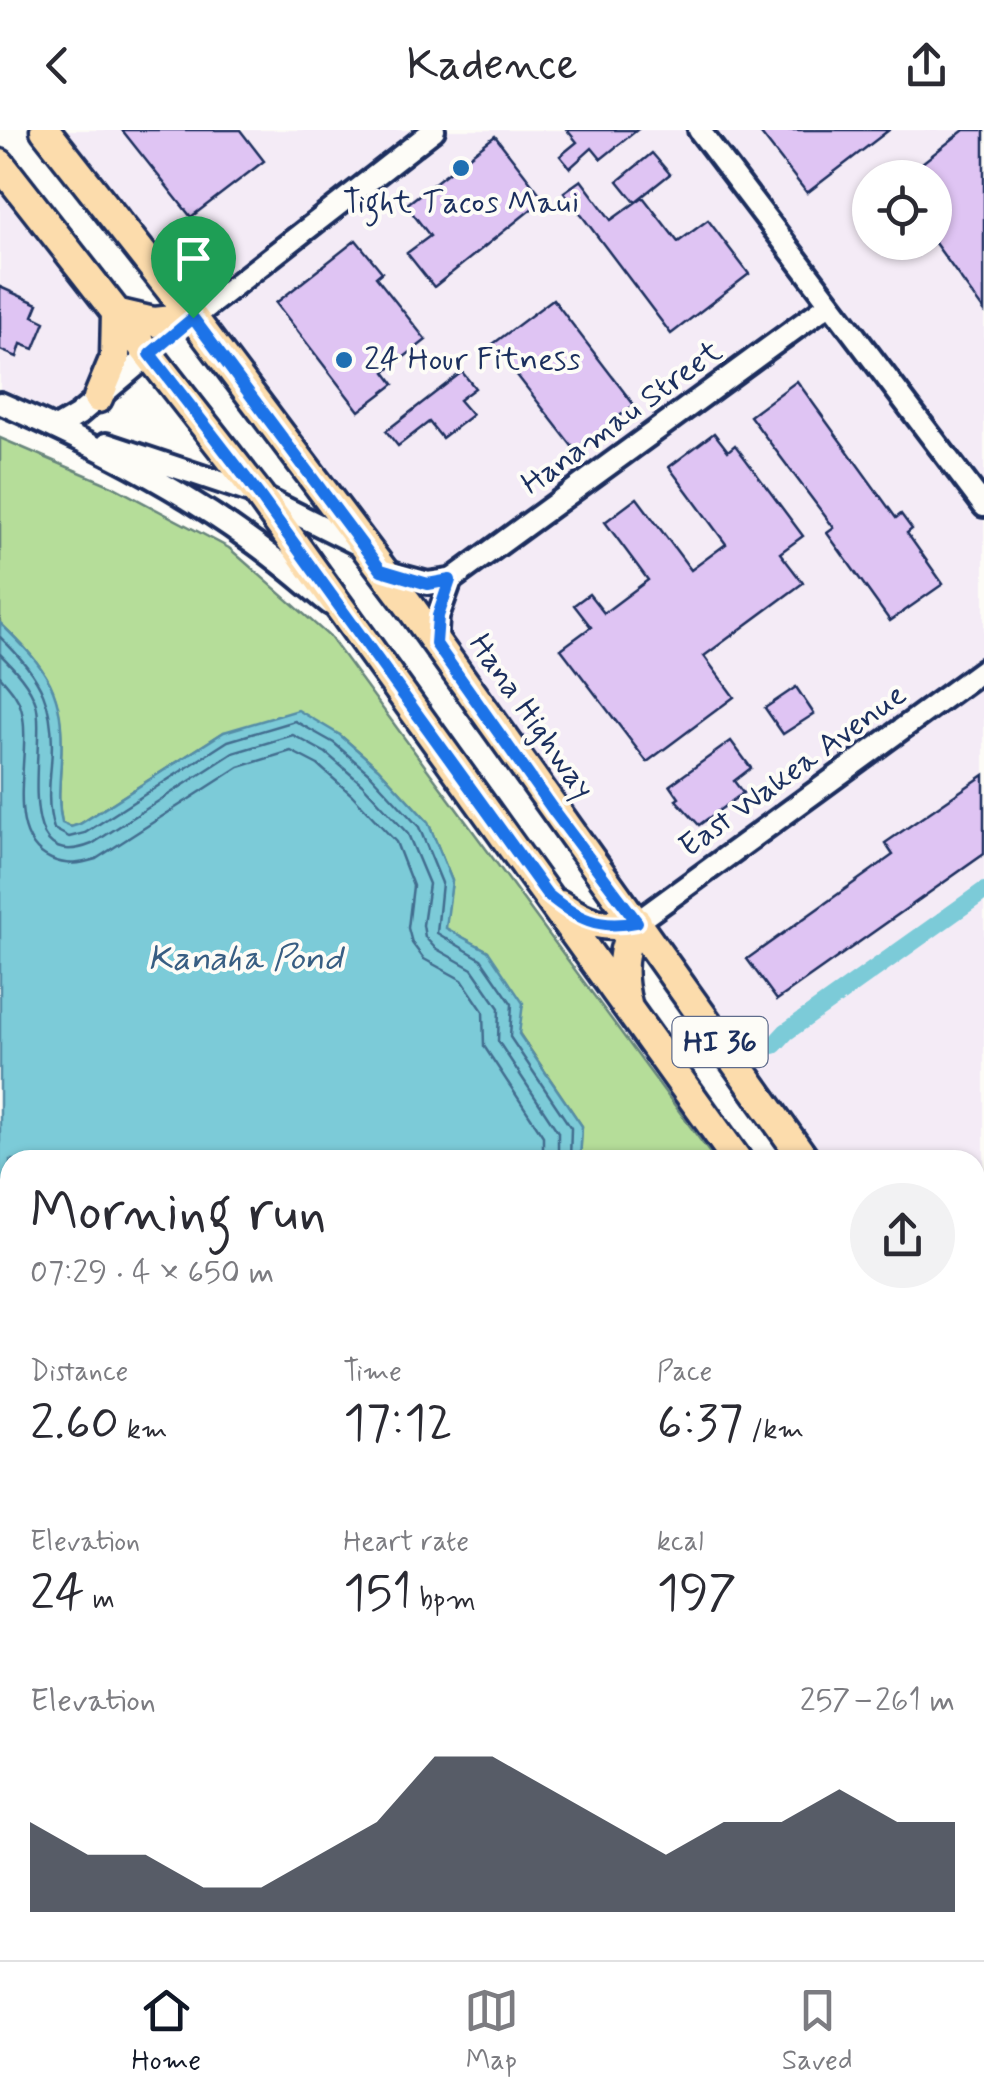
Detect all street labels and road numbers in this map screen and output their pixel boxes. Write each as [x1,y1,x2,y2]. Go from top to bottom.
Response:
street label: Hanamau Street [513,331,731,505]
street label: Hana Highway [458,626,604,808]
street label: East Wakea Avenue [671,674,915,868]
road number: HI 36 [672,1017,768,1067]

